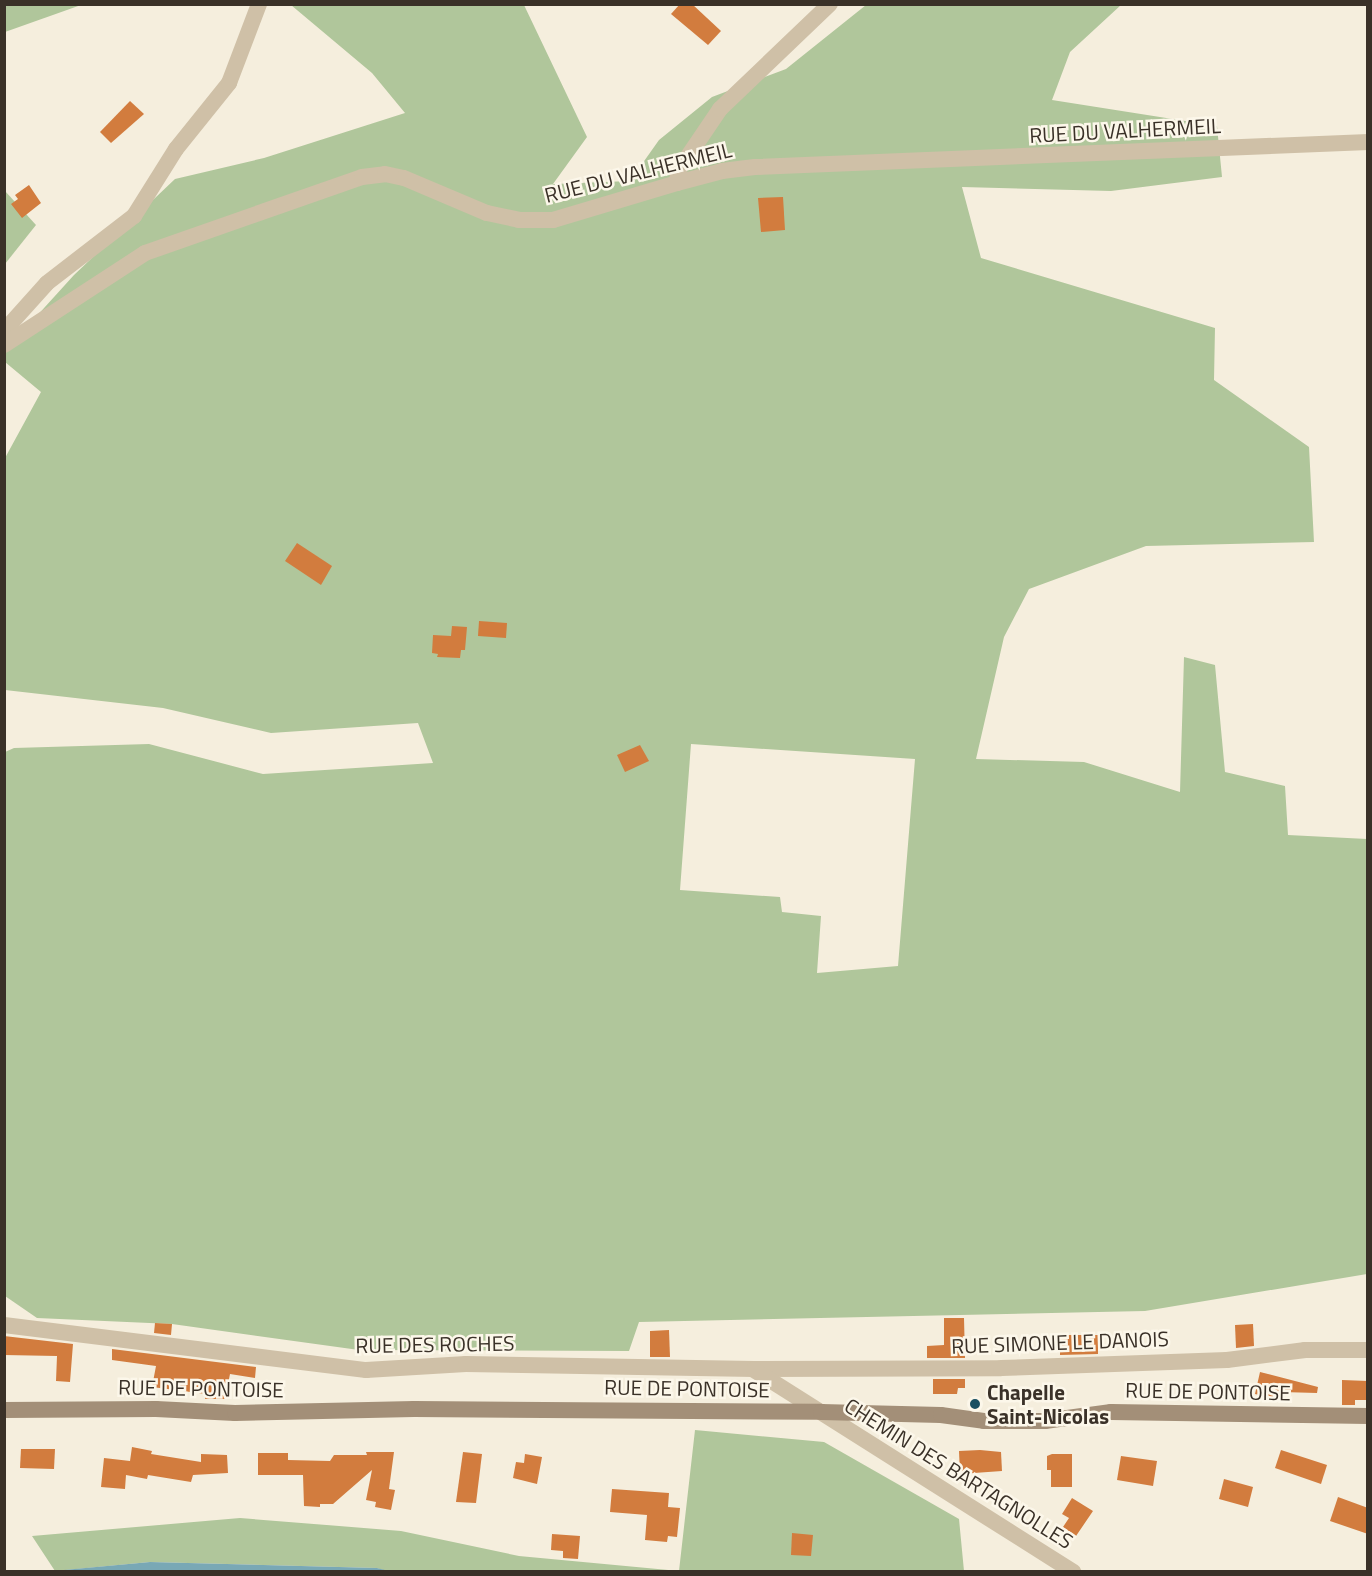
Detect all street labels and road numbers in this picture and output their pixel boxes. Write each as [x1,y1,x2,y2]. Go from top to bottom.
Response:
street label: RUE DU VALHERMEIL [1029,112,1221,148]
street label: RUE DU VALHERMEIL [542,137,734,207]
street label: RUE SIMONE LE DANOIS [951,1326,1169,1358]
street label: RUE DES ROCHES [355,1330,515,1358]
street label: RUE DE PONTOISE [118,1374,284,1402]
street label: RUE DE PONTOISE [604,1374,770,1402]
street label: RUE DE PONTOISE [1125,1377,1291,1405]
street label: CHEMIN DES BARTAGNOLLES [840,1392,1078,1554]

